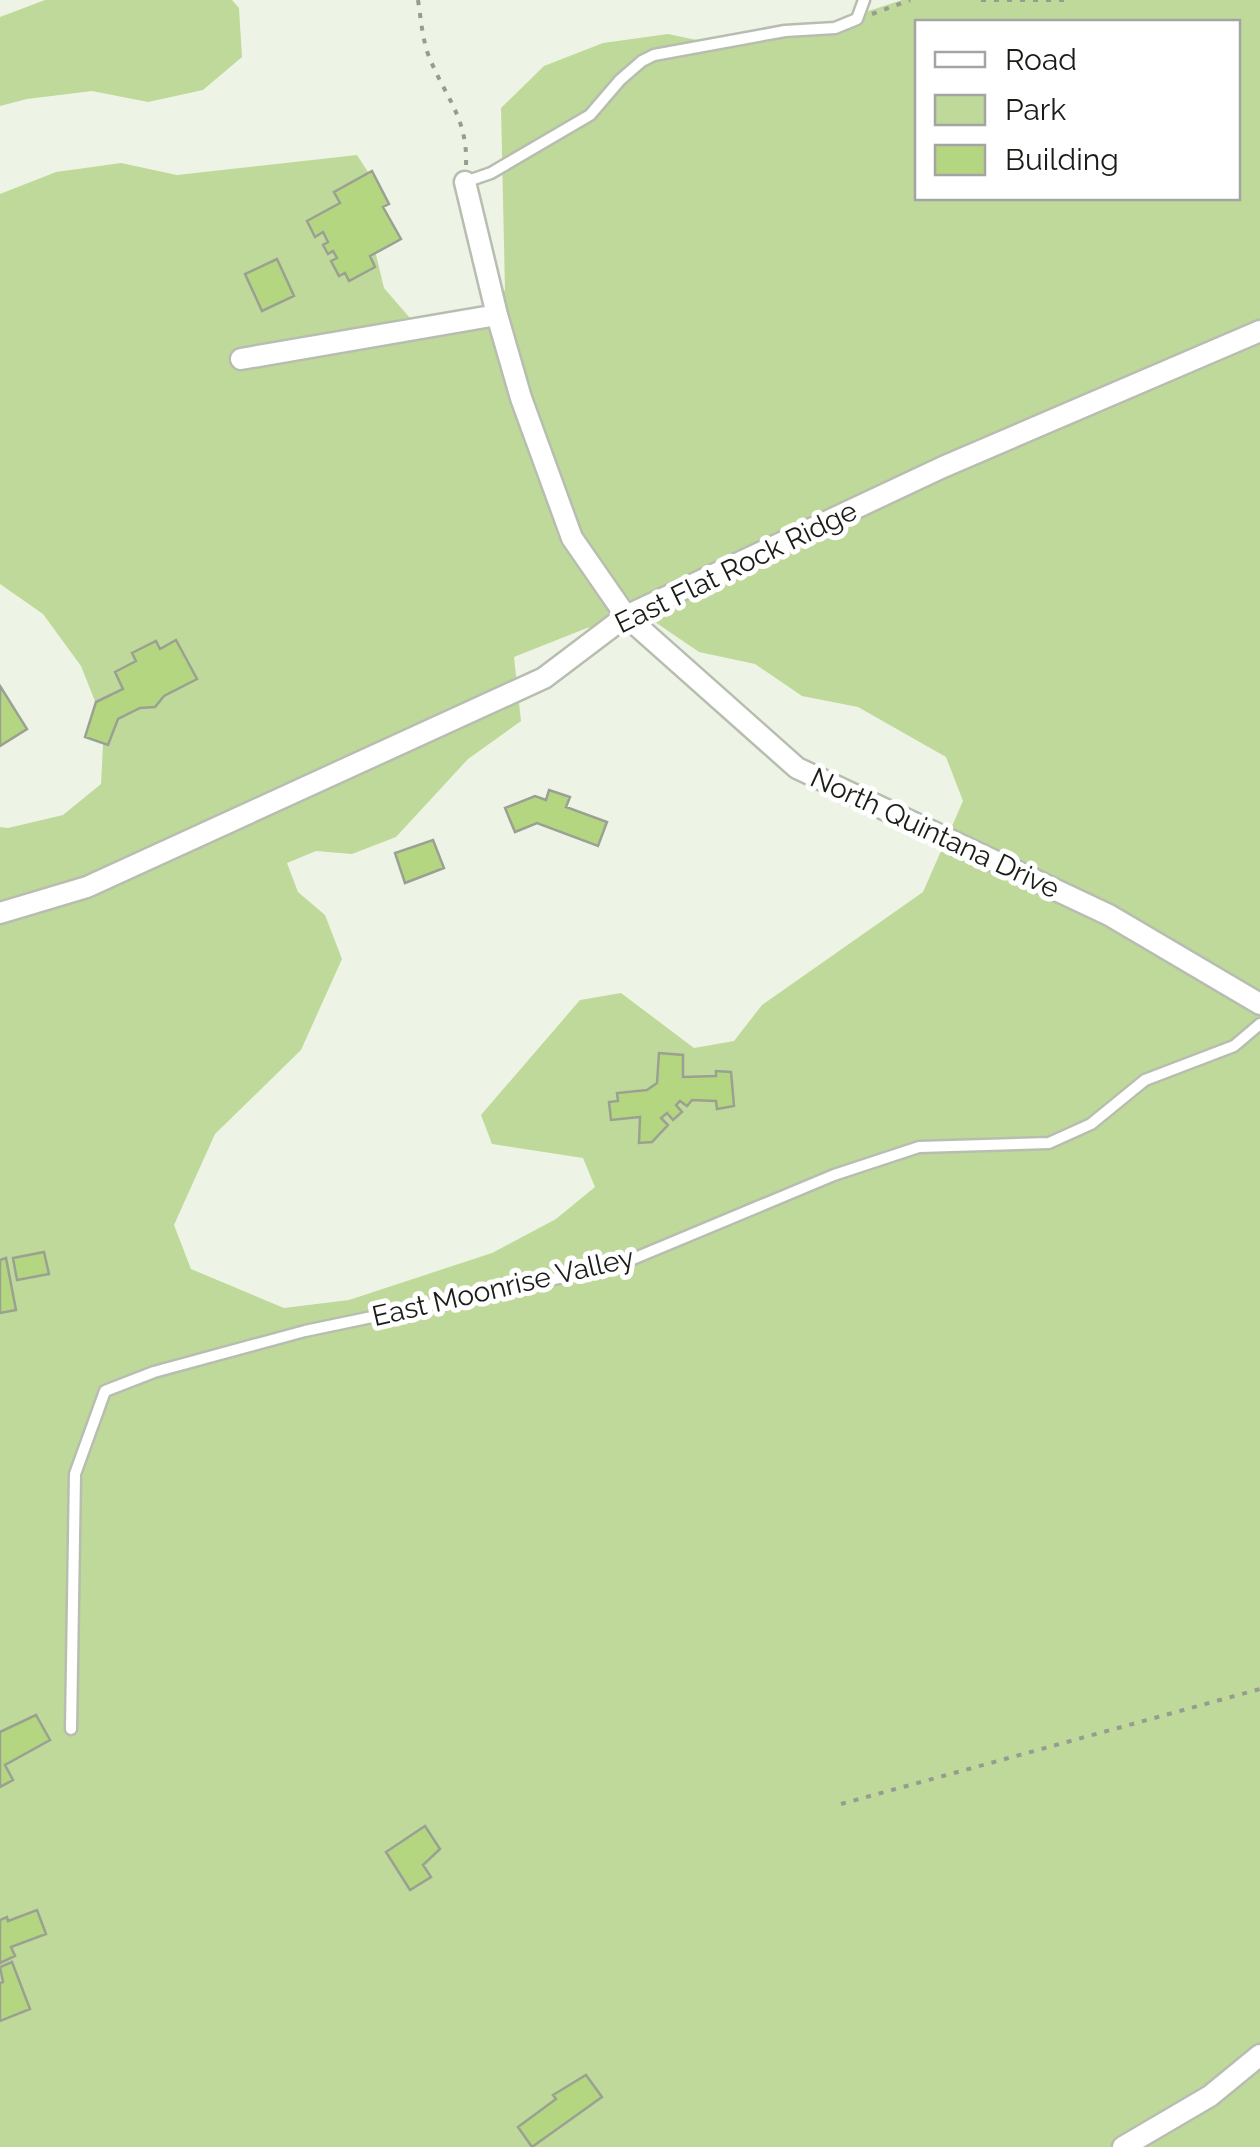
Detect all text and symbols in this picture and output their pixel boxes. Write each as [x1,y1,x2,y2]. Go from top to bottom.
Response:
legend [915,20,1240,200]
text: Road [1005,42,1077,77]
text: Park [1005,92,1066,127]
text: Building [1005,142,1119,177]
street label: East Flat Rock Ridge [610,494,862,640]
street label: North Quintana Drive [805,761,1065,905]
street label: East Moonrise Valley [369,1241,637,1333]

